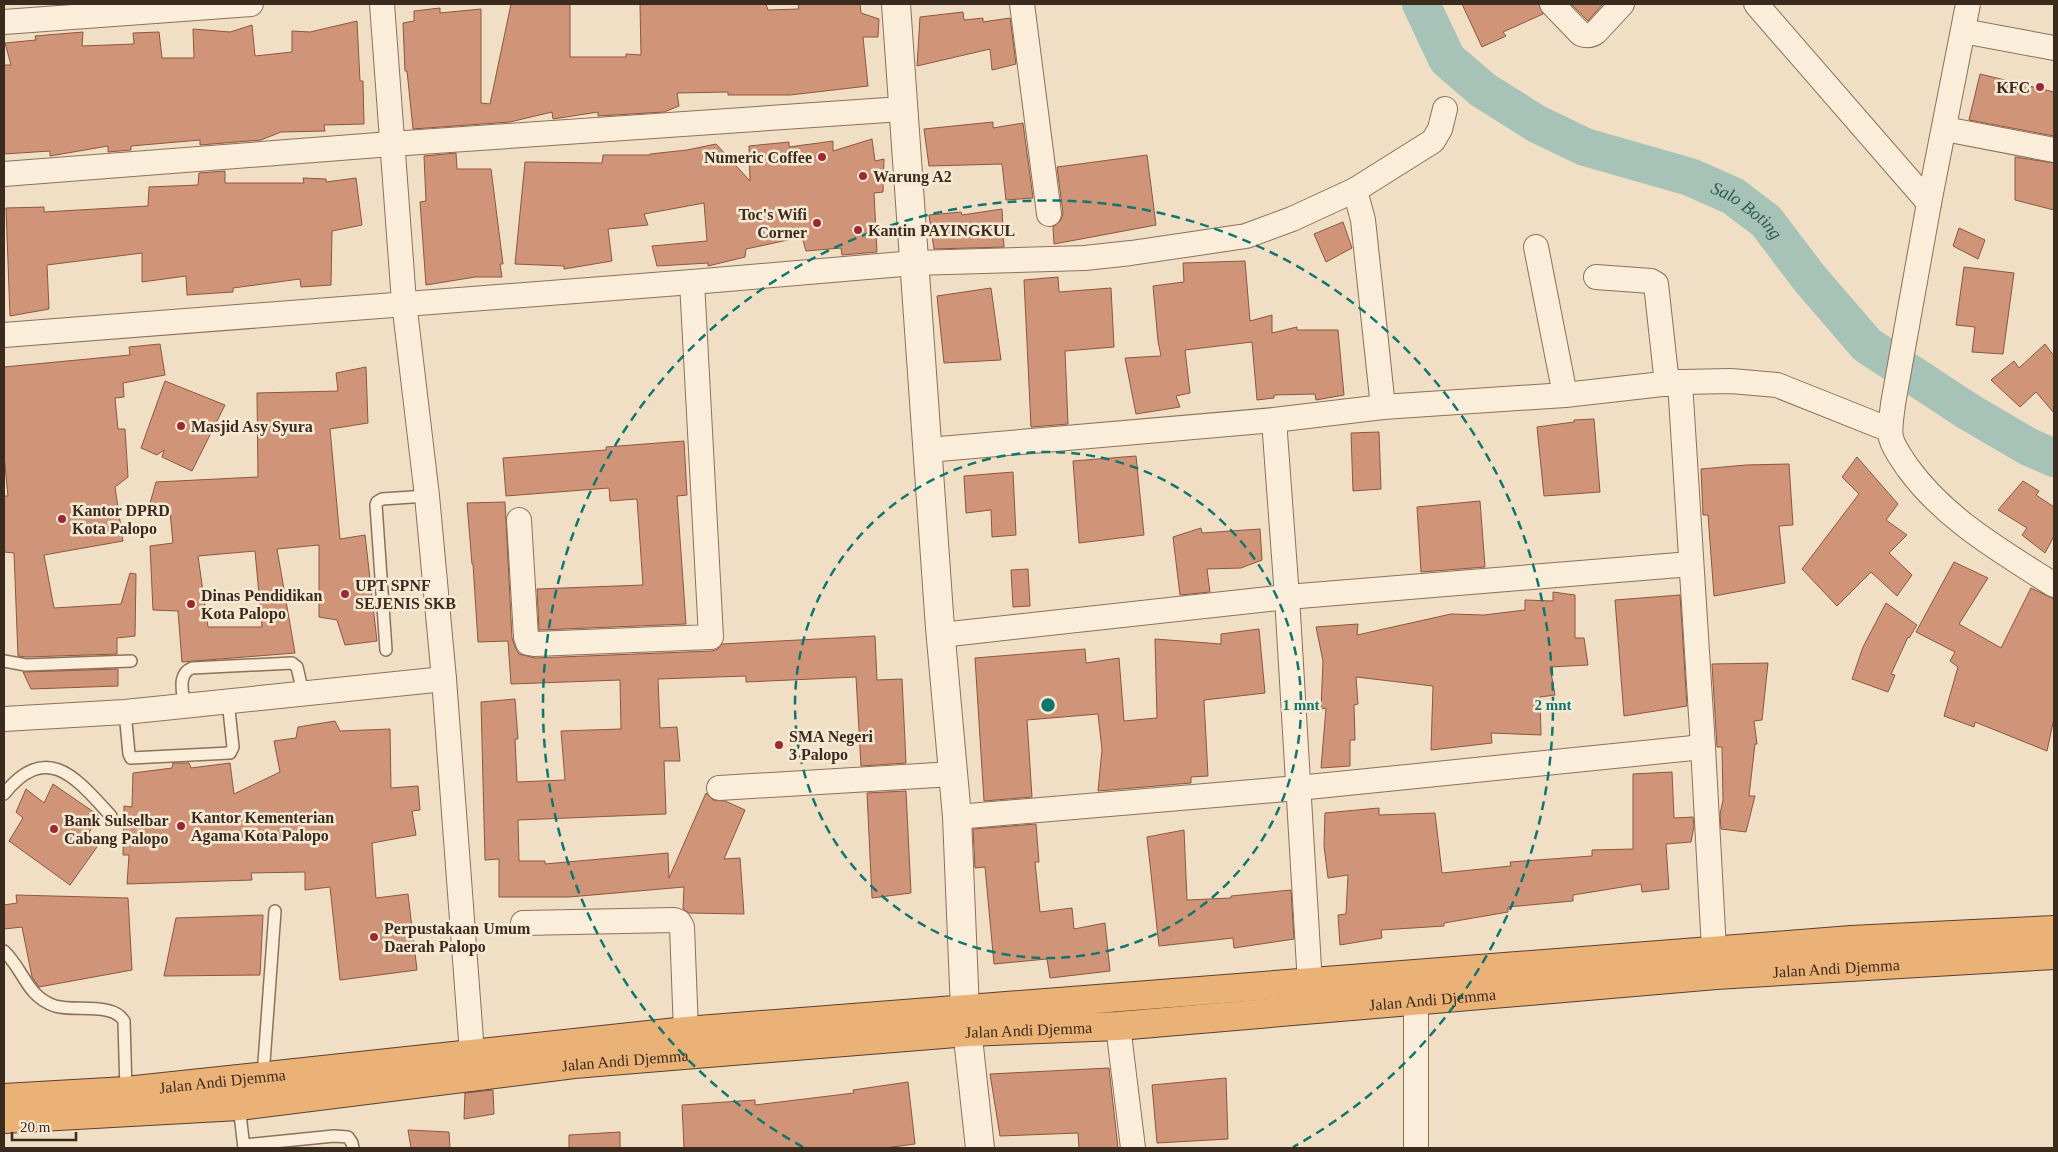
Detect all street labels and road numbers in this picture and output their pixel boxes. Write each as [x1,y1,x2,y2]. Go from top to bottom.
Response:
street label: Jalan Andi Djemma [1772,956,1900,980]
street label: Jalan Andi Djemma [1368,985,1497,1013]
street label: Jalan Andi Djemma [965,1019,1093,1041]
street label: Jalan Andi Djemma [560,1046,689,1074]
street label: Jalan Andi Djemma [158,1065,286,1096]

